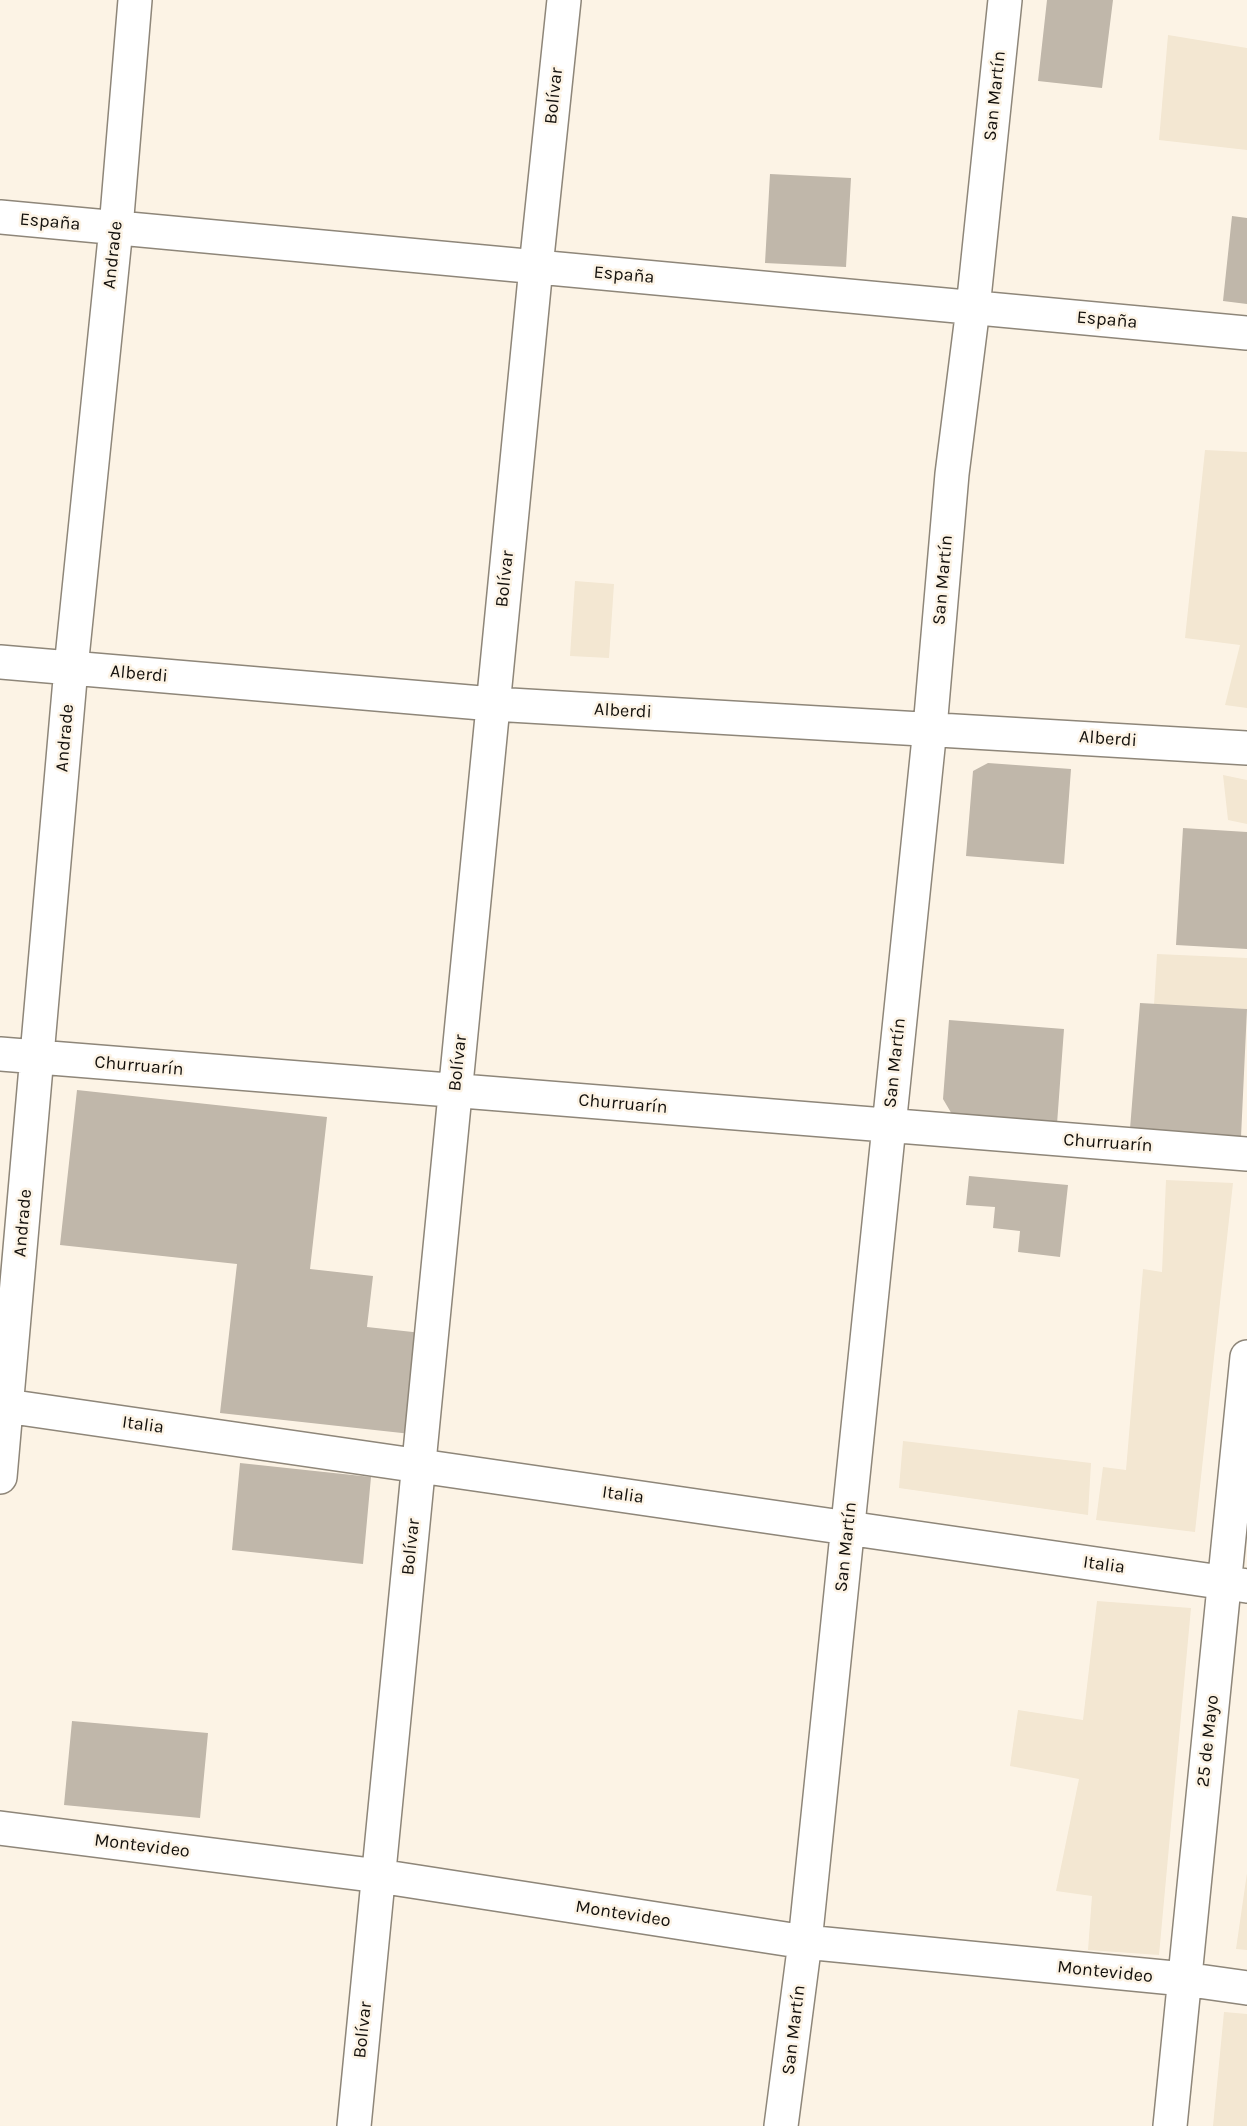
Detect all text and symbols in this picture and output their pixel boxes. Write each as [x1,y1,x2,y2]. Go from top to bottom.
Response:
street label: San Martín [980,50,1010,142]
street label: Bolívar [540,67,568,125]
street label: España [19,209,81,235]
street label: Andrade [99,220,127,290]
street label: España [593,262,655,288]
street label: España [1076,307,1138,333]
street label: San Martín [928,534,958,626]
street label: Bolívar [491,550,519,608]
street label: Alberdi [109,661,169,687]
street label: Alberdi [594,699,652,723]
street label: Andrade [51,703,79,773]
street label: Alberdi [1078,726,1138,752]
street label: San Martín [880,1017,910,1109]
street label: Bolívar [444,1034,472,1092]
street label: Churruarín [94,1051,184,1081]
street label: Churruarín [578,1089,668,1119]
street label: Churruarín [1063,1129,1153,1157]
street label: Andrade [9,1188,37,1258]
street label: Italia [121,1411,165,1439]
street label: Italia [601,1481,645,1509]
street label: San Martín [831,1501,861,1593]
street label: Bolívar [397,1518,425,1576]
street label: Italia [1082,1551,1126,1579]
street label: 25 de Mayo [1192,1694,1224,1788]
street label: Montevideo [93,1829,191,1863]
street label: Montevideo [574,1896,672,1932]
street label: Montevideo [1056,1956,1154,1988]
street label: San Martín [778,1984,810,2076]
street label: Bolívar [349,2001,377,2059]

